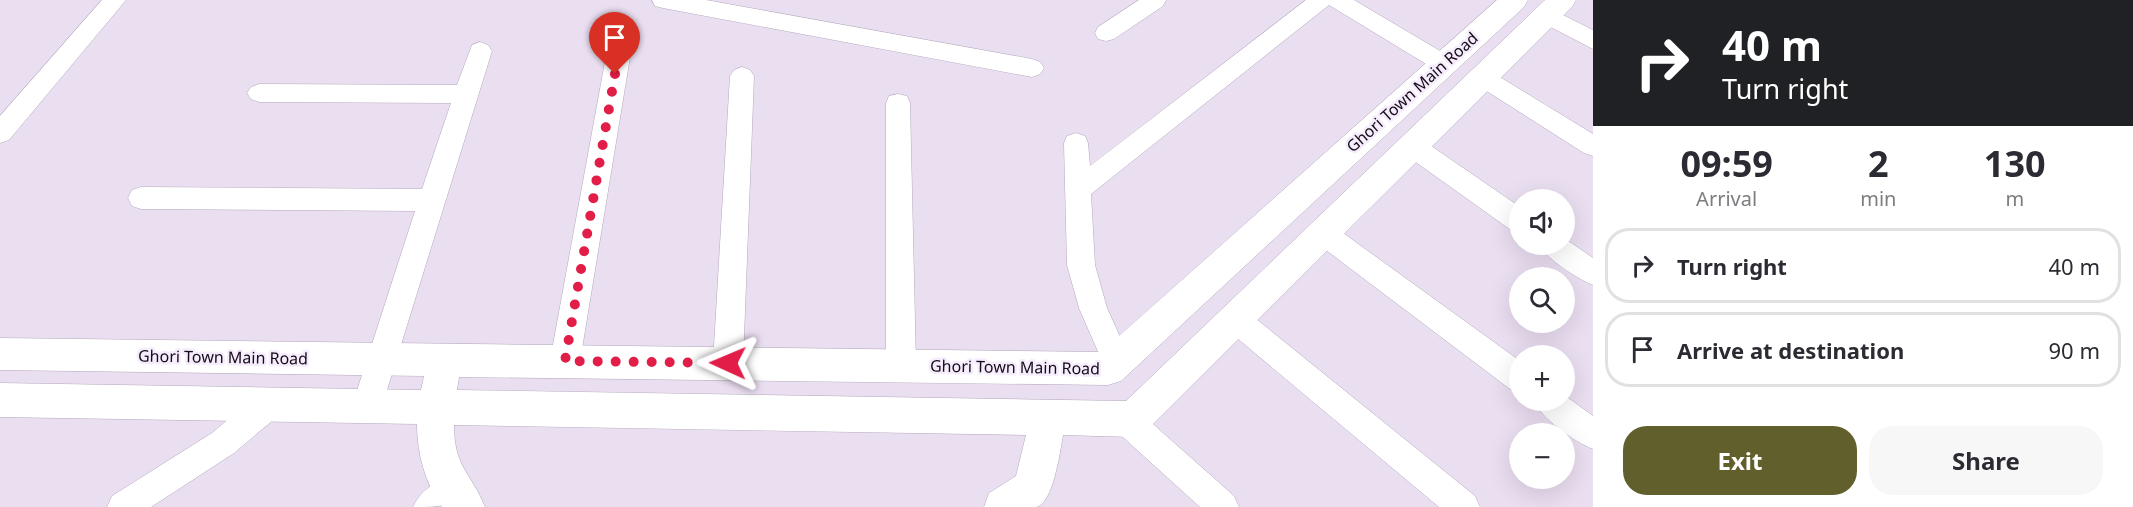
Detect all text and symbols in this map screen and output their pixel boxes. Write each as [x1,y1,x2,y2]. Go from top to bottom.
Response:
pin [589,12,640,74]
text: 40 m [1722,16,1822,73]
icon: arrive [598,21,631,54]
icon: right [1623,24,1701,102]
street label: Ghori Town Main Road [1341,27,1483,157]
text: Turn right [1722,70,1848,107]
text: 09:59 [1680,139,1773,188]
text: 2 [1868,139,1889,188]
text: 130 [1984,139,2046,188]
text: Arrival [1696,185,1757,212]
text: min [1860,185,1896,212]
text: m [2005,185,2024,212]
map controls [1509,189,1575,489]
button: sound [1509,189,1575,255]
icon: right [1626,249,1659,282]
text: Turn right [1677,251,1787,281]
text: 40 m [2049,251,2100,281]
button: search [1509,267,1575,333]
position arrow [696,331,760,395]
icon: arrive [1626,333,1659,366]
text: Arrive at destination [1677,335,1904,365]
text: 90 m [2049,335,2100,365]
street label: Ghori Town Main Road [138,345,308,369]
button: + [1509,345,1575,411]
street label: Ghori Town Main Road [930,355,1100,379]
button: − [1509,423,1575,489]
button: Exit [1623,426,1857,495]
button: Share [1869,426,2103,495]

